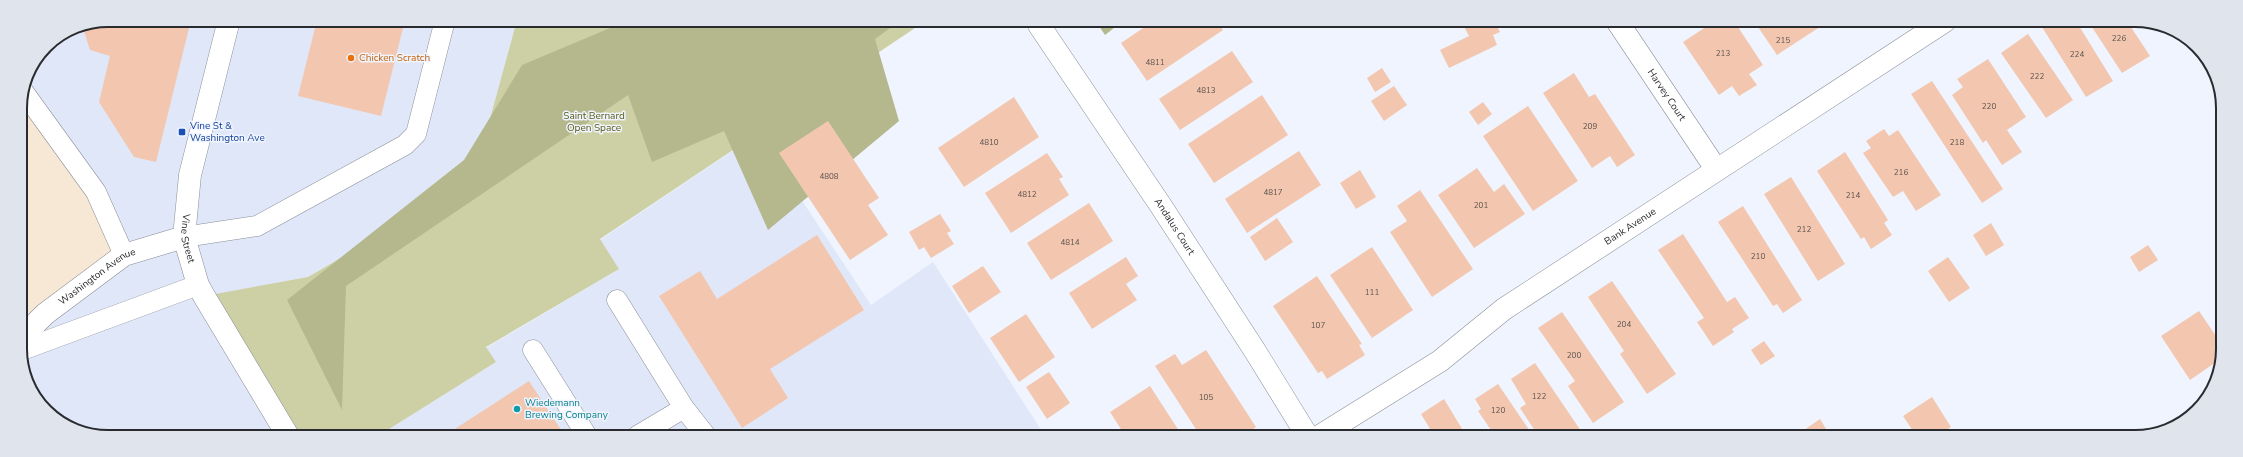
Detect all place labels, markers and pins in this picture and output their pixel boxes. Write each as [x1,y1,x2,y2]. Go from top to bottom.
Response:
place label: Chicken Scratch [359,51,430,65]
marker: Chicken Scratch [346,53,356,63]
place label: Vine St & Washington Ave [189,119,265,145]
marker: Vine St & Washington Ave [177,127,187,137]
place label: Wiedemann Brewing Company [525,396,609,422]
marker: Wiedemann Brewing Company [512,404,522,414]

